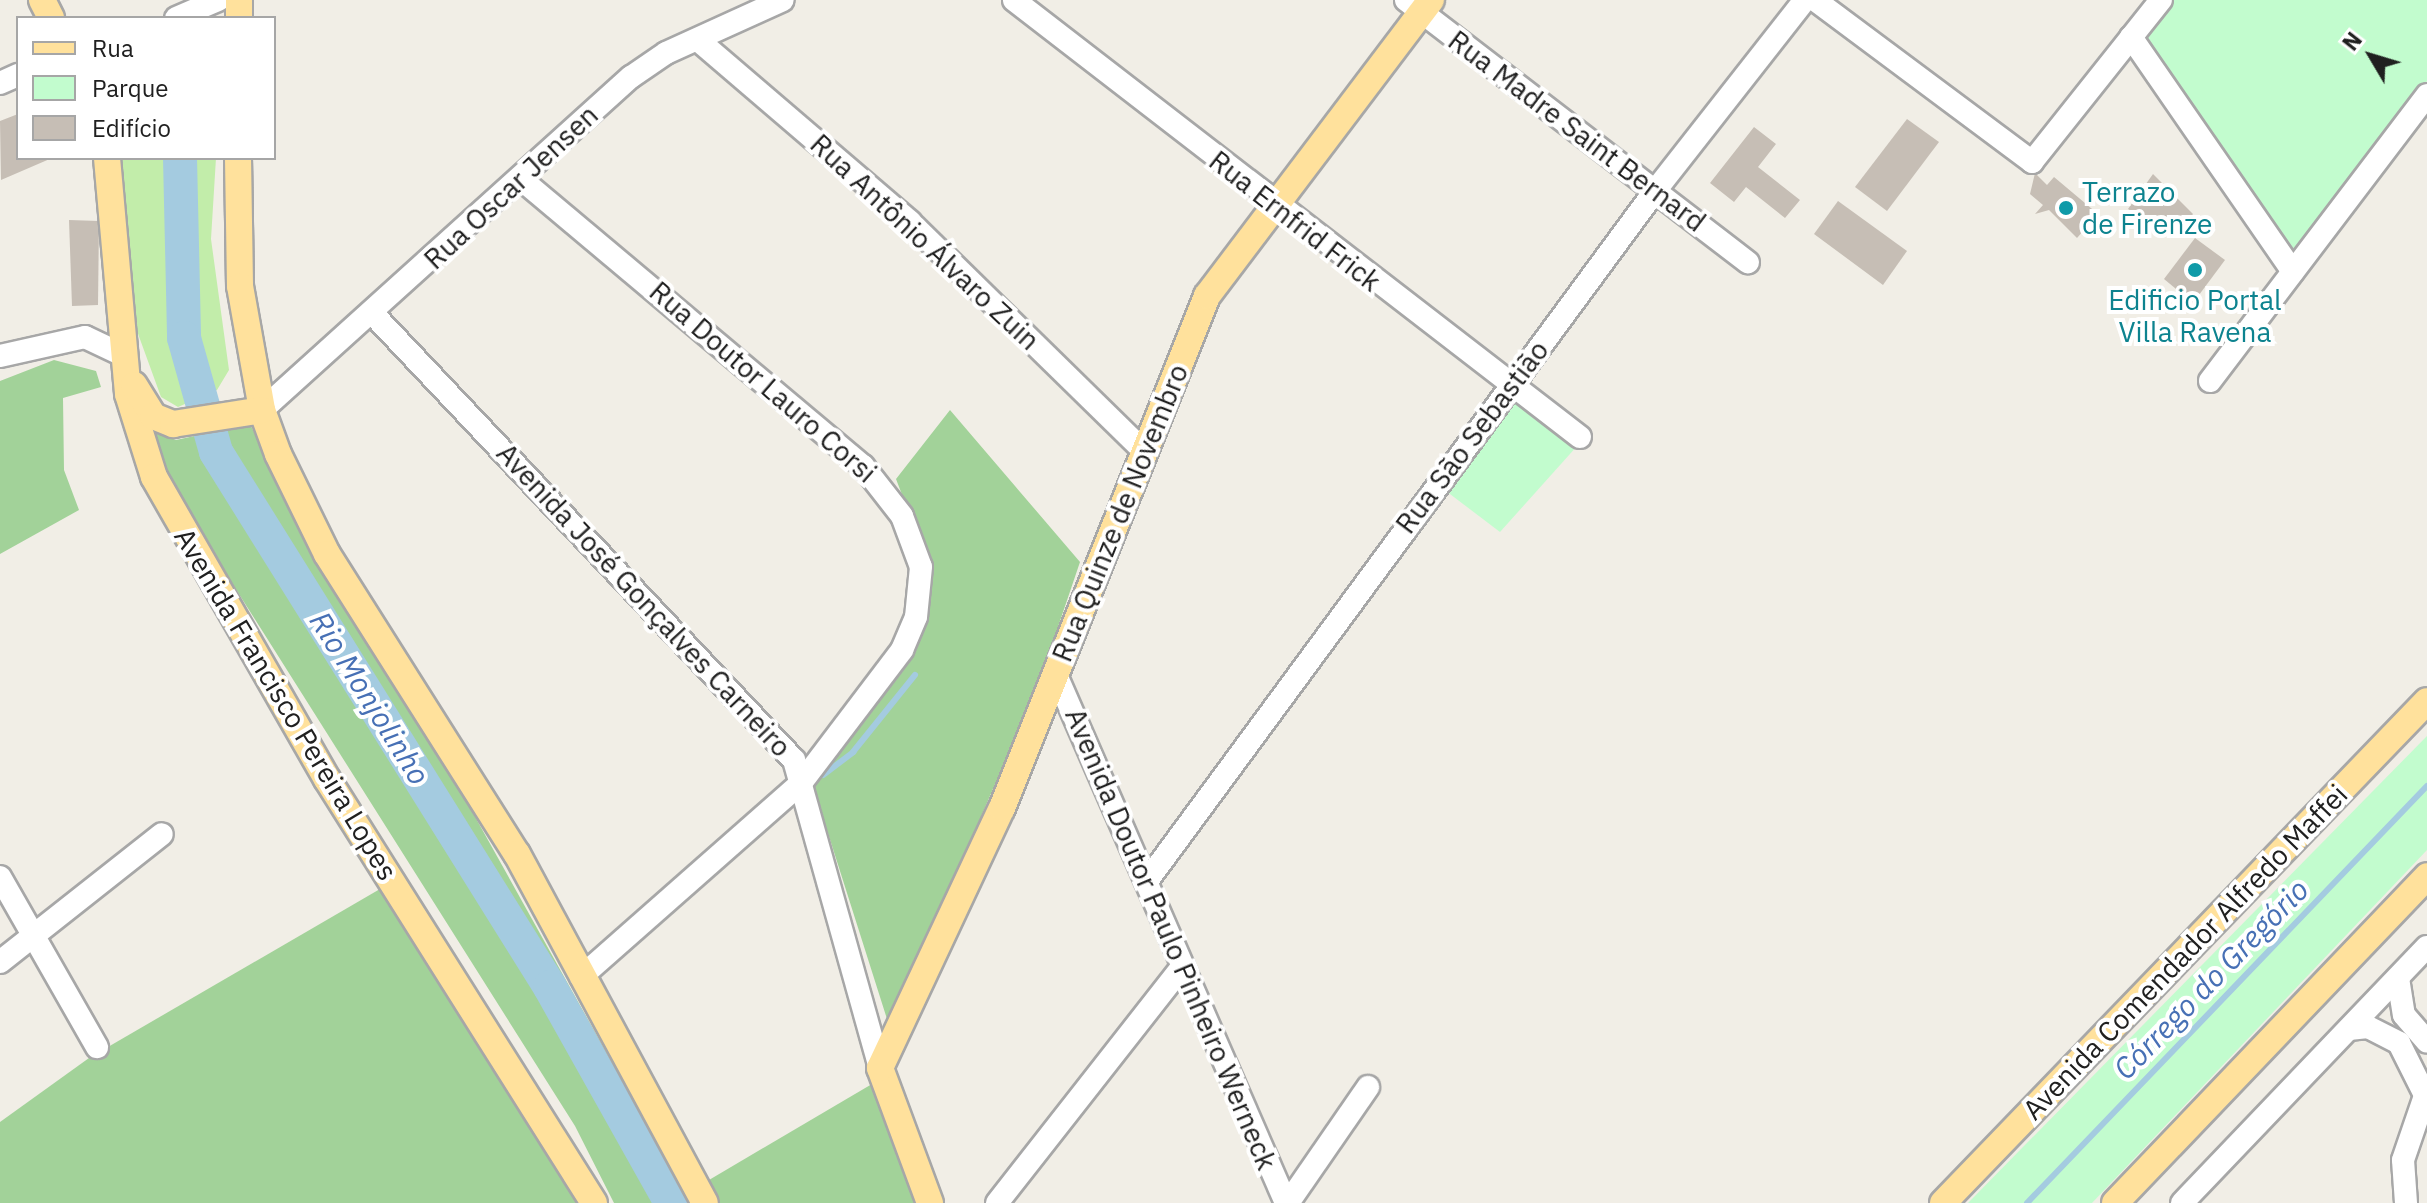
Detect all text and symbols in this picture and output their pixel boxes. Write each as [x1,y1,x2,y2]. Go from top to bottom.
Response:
legend [16,16,276,160]
north arrow [2331,16,2411,96]
street label: Rua Madre Saint Bernard [1442,23,1712,239]
text: N [2335,26,2368,56]
text: Rua [92,32,134,64]
text: Parque [92,72,169,104]
street label: Rua Oscar Jensen [417,98,605,276]
text: Edifício [92,112,171,144]
street label: Rua Antônio Álvaro Zuin [804,127,1046,357]
street label: Rua Ernfrid Frick [1203,144,1387,298]
place label: Terrazo de Firenze [2082,175,2212,241]
marker: Terrazo de Firenze [2057,199,2075,217]
marker: Edificio Portal Villa Ravena [2186,261,2204,279]
street label: Rua Doutor Lauro Corsi [643,274,883,490]
place label: Edificio Portal Villa Ravena [2108,283,2282,349]
street label: Rua São Sebastião [1389,334,1555,540]
street label: Rua Quinze de Novembro [1045,359,1195,667]
street label: Avenida José Gonçalves Carneiro [490,436,798,764]
street label: Avenida Francisco Pereira Lopes [167,522,405,886]
water label: Rio Monjolinho [302,605,438,791]
street label: Avenida Doutor Paulo Pinheiro Werneck [1058,703,1284,1175]
street label: Avenida Comendador Alfredo Maffei [2016,778,2354,1126]
water label: Córrego do Gregório [2106,871,2316,1087]

